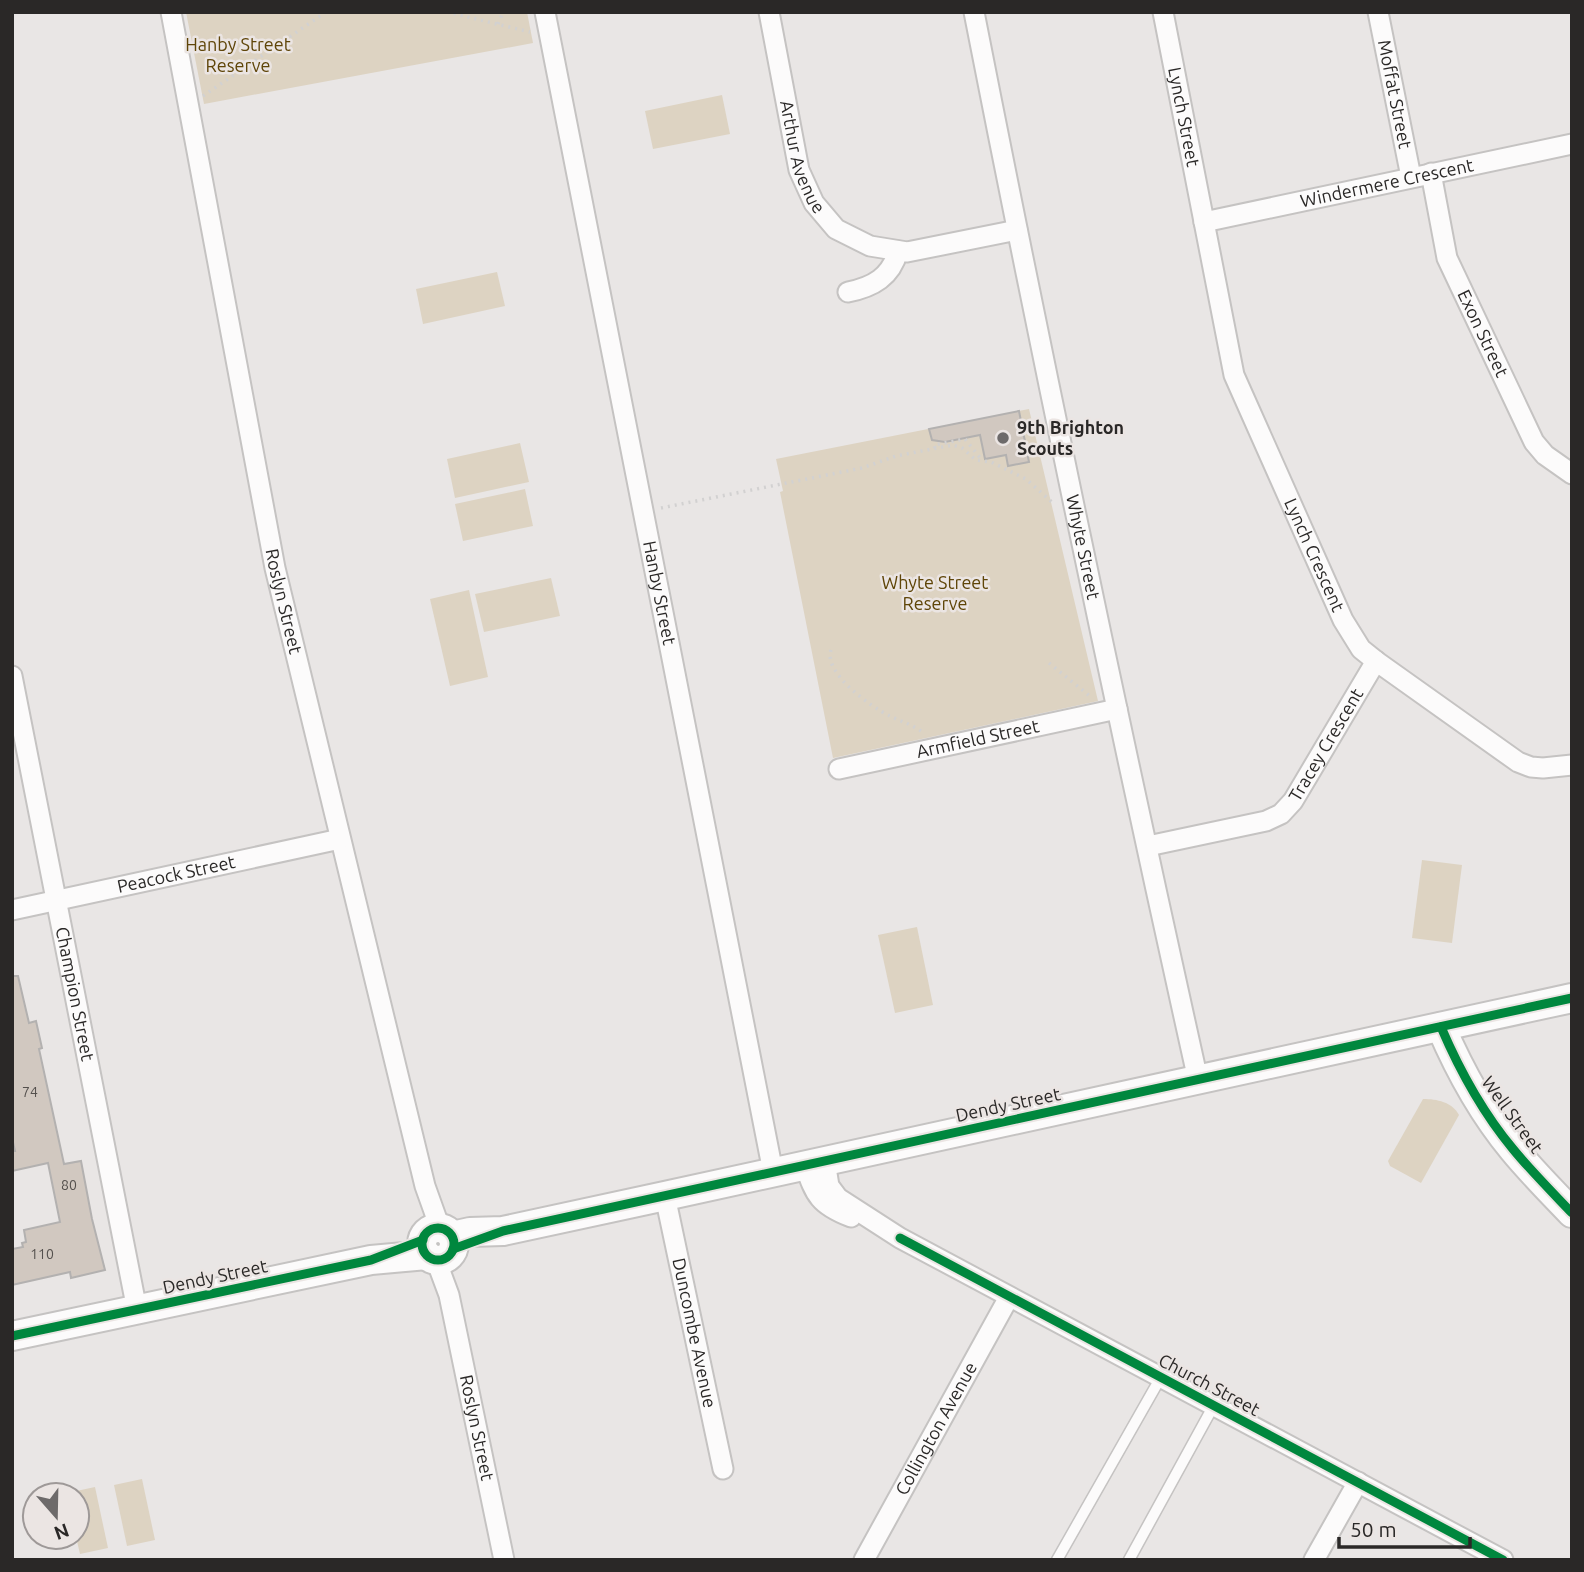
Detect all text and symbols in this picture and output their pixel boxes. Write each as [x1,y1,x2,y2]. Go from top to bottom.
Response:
park label: Hanby Street Reserve [185,34,291,75]
street label: Moffat Street [1375,38,1416,150]
street label: Lynch Street [1165,65,1204,168]
street label: Arthur Avenue [777,98,829,217]
street label: Windermere Crescent [1298,154,1475,210]
street label: Exon Street [1454,286,1513,380]
place label: 9th Brighton Scouts [1017,417,1124,458]
marker: 9th Brighton Scouts [995,430,1011,446]
street label: Whyte Street [1063,493,1104,601]
street label: Lynch Crescent [1281,495,1349,614]
street label: Hanby Street [640,539,680,646]
street label: Roslyn Street [263,547,306,656]
park label: Whyte Street Reserve [882,572,988,613]
street label: Tracey Crescent [1284,684,1367,805]
street label: Armfield Street [914,715,1041,761]
street label: Peacock Street [115,851,237,896]
street label: Champion Street [53,925,99,1062]
street label: Well Street [1478,1072,1547,1157]
street label: Dendy Street [954,1083,1062,1125]
house number: 74 [22,1084,38,1100]
house number: 80 [61,1177,77,1193]
house number: 110 [30,1246,54,1262]
street label: Dendy Street [161,1255,269,1297]
street label: Duncombe Avenue [669,1256,721,1410]
street label: Church Street [1156,1349,1263,1419]
street label: Collington Avenue [891,1358,980,1498]
street label: Roslyn Street [457,1373,498,1482]
north arrow [21,1481,91,1551]
scale bar [1339,1506,1470,1550]
text: 50 m [1350,1517,1397,1541]
text: N [51,1519,72,1545]

